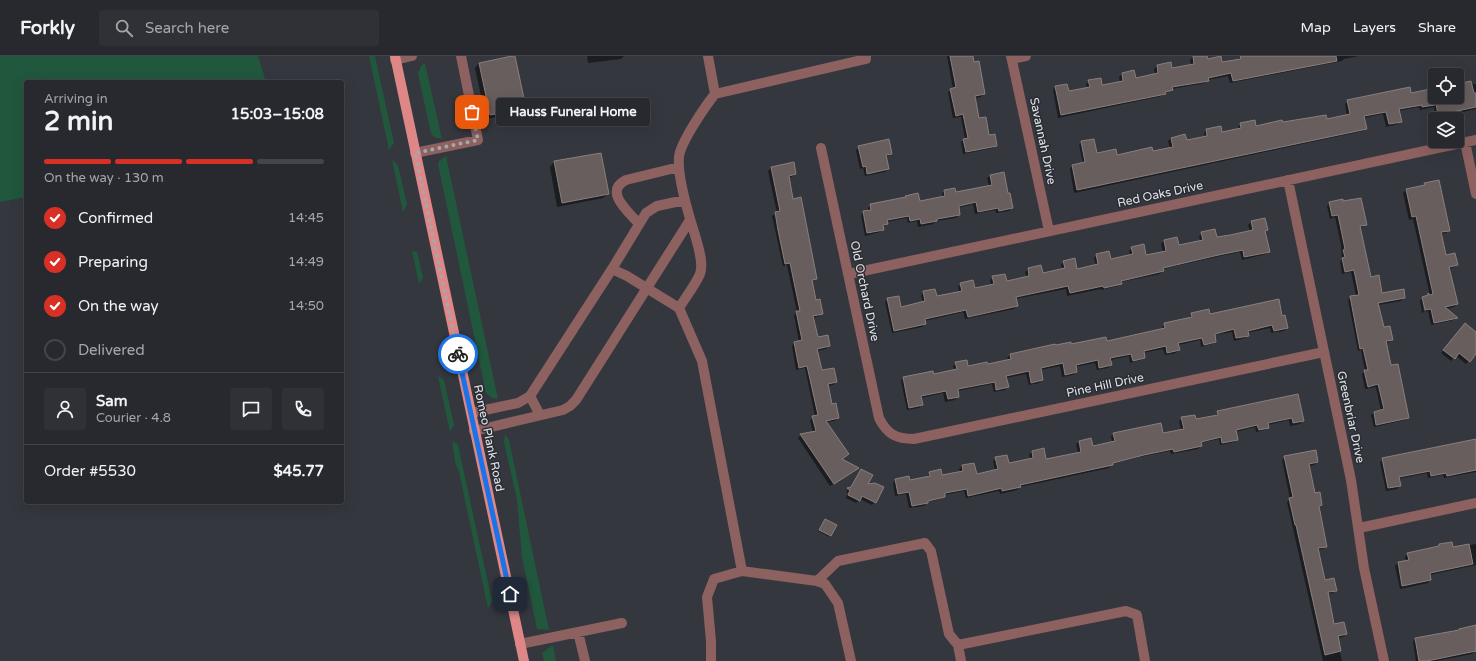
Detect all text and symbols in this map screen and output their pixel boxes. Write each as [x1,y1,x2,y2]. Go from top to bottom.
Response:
search box [99,10,379,46]
text: Forkly [20,17,75,39]
icon: search [113,17,135,39]
text: Search here [145,19,229,37]
text: Map [1301,19,1331,36]
text: Layers [1353,19,1396,36]
text: Share [1418,19,1456,36]
map controls [1428,68,1464,148]
button: locate [1428,68,1464,104]
text: Arriving in [44,91,108,107]
pin [455,95,489,129]
street label: Savannah Drive [1027,96,1059,186]
callout: Hauss Funeral Home [496,98,650,126]
icon: bag [461,101,483,123]
text: Hauss Funeral Home [509,104,637,120]
text: 15:03–15:08 [231,105,324,123]
text: 2 min [44,106,113,137]
button: layers [1428,112,1464,148]
text: On the way · 130 m [44,170,164,186]
street label: Red Oaks Drive [1116,178,1204,210]
icon: check [44,207,66,229]
text: Confirmed [78,209,153,227]
text: 14:45 [288,210,324,226]
street label: Old Orchard Drive [847,239,883,343]
icon: check [44,251,66,273]
text: Preparing [78,253,148,271]
text: 14:49 [288,254,324,270]
icon: check [44,295,66,317]
text: On the way [78,297,158,315]
text: 14:50 [288,298,324,314]
courier [438,334,478,374]
text: Delivered [78,341,145,359]
icon: bike [447,343,469,365]
street label: Pine Hill Drive [1065,370,1145,400]
street label: Greenbriar Drive [1334,370,1368,464]
street label: Romeo Plank Road [471,383,507,493]
button: person [44,388,86,430]
button: chat [230,388,272,430]
button: phone [282,388,324,430]
text: Sam [96,392,127,410]
text: Courier · 4.8 [96,410,171,426]
text: Order #5530 [44,462,136,480]
text: $45.77 [273,462,324,480]
pin [493,577,527,611]
icon: home [499,583,521,605]

